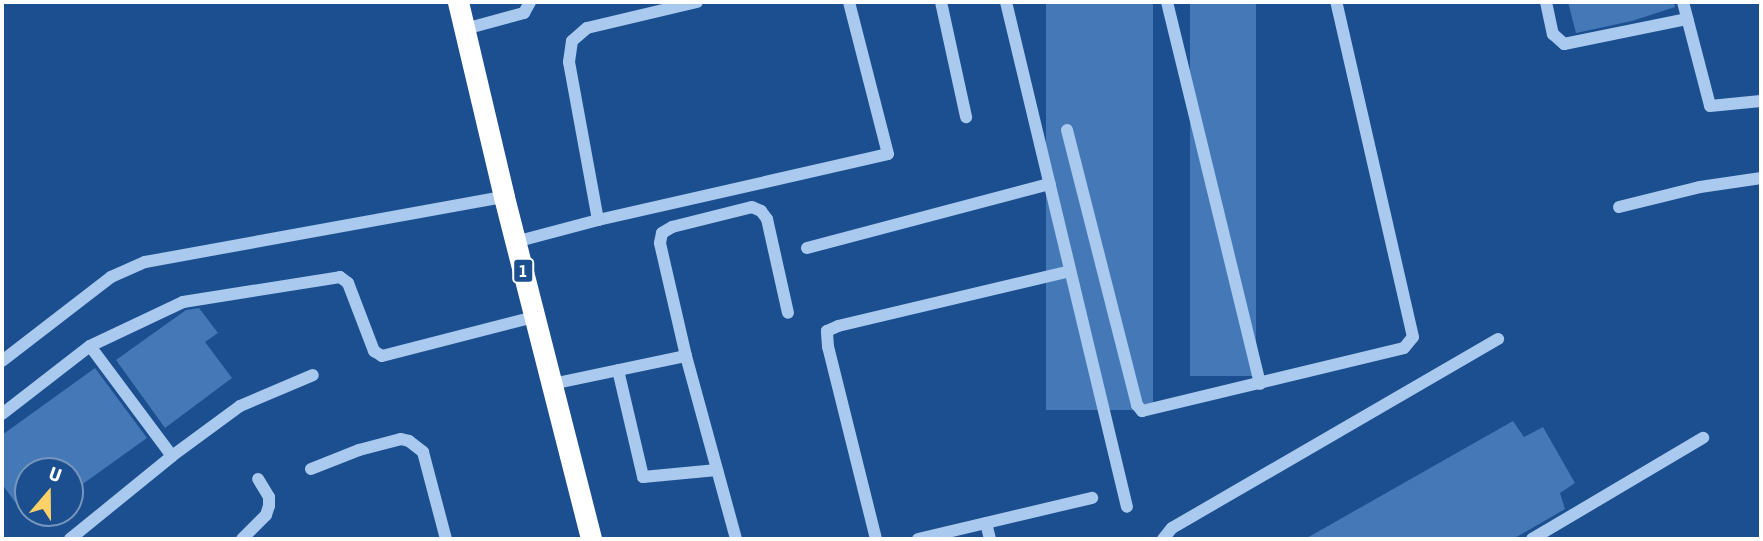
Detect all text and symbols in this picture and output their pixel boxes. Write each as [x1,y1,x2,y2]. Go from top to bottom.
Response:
road number: 1 [511,258,535,284]
north arrow [14,457,84,527]
text: U [46,462,65,486]

